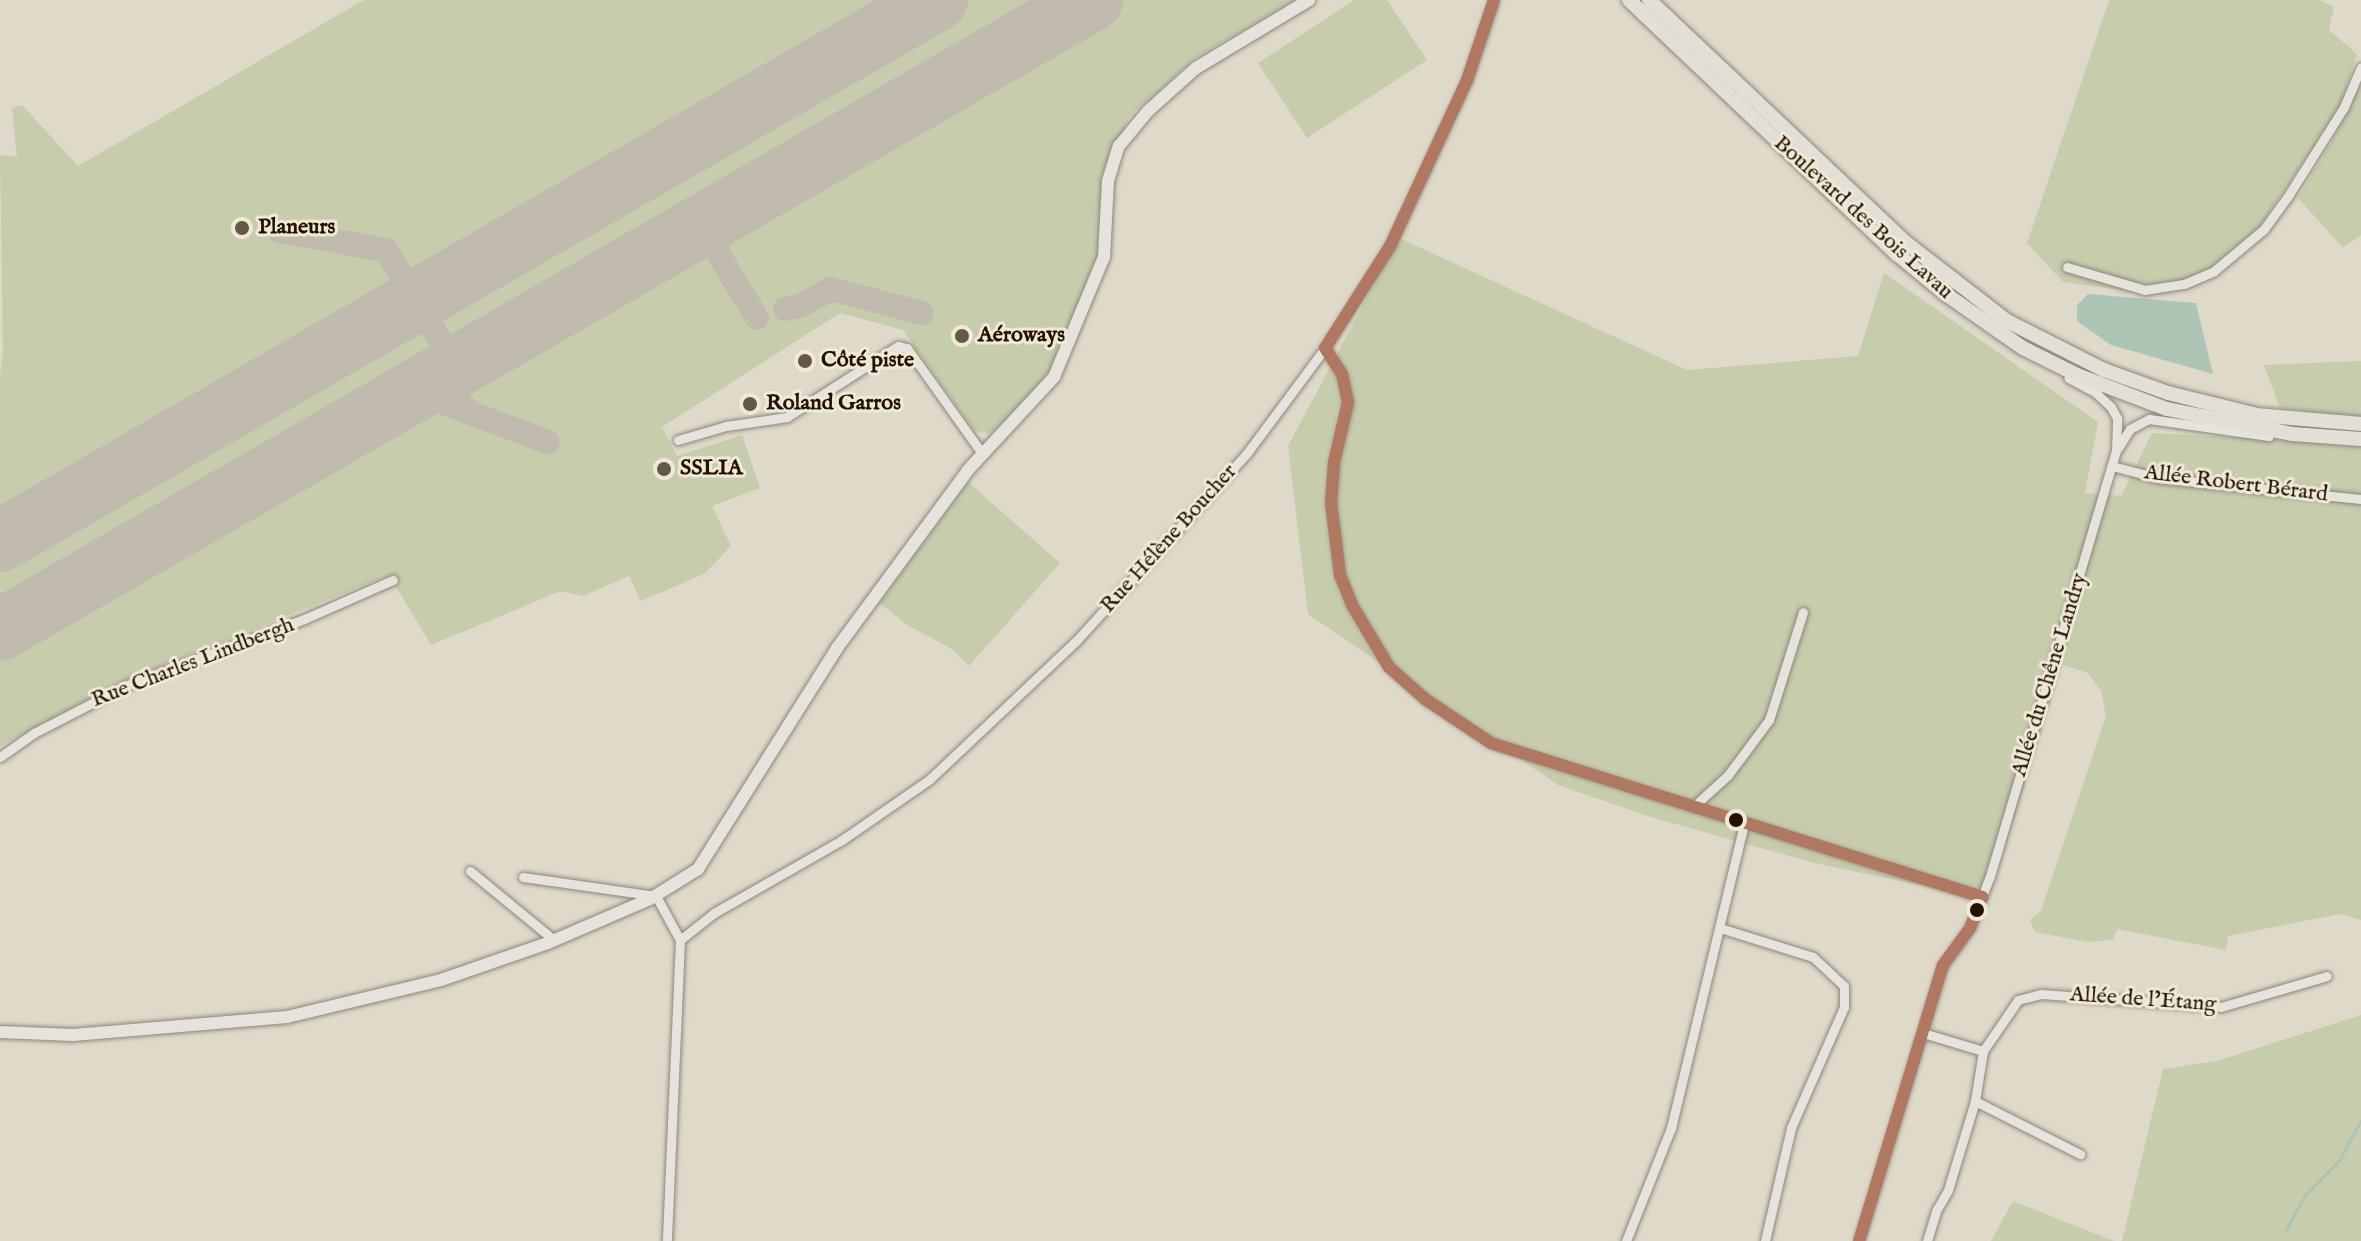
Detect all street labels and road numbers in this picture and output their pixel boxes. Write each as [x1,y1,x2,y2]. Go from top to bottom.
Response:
street label: Boulevard des Bois Lavau [1768,131,1958,305]
street label: Rue Hélène Boucher [1095,459,1243,619]
street label: Allée Robert Bérard [2143,460,2329,508]
street label: Allée du Chêne Landry [2006,570,2094,780]
street label: Rue Charles Lindbergh [88,612,298,714]
street label: Allée de l’Étang [2069,982,2217,1018]

